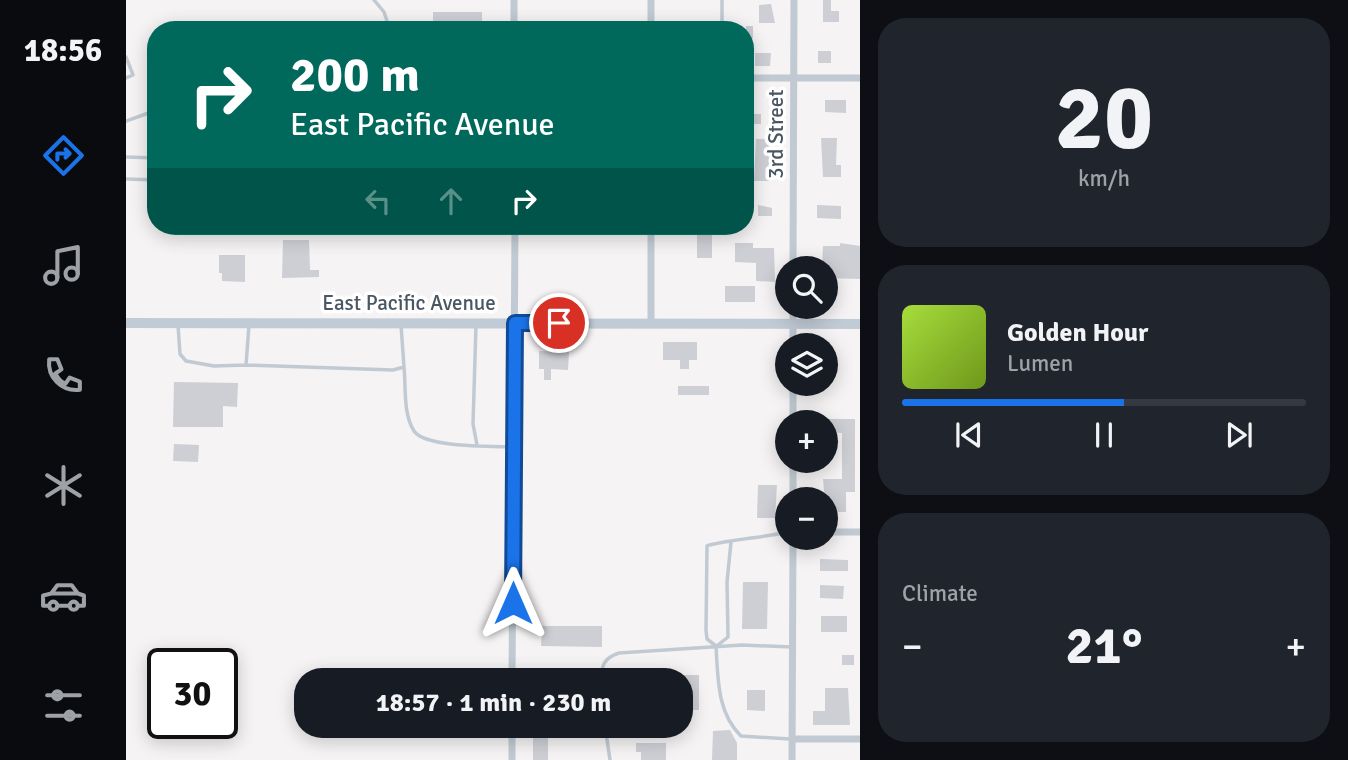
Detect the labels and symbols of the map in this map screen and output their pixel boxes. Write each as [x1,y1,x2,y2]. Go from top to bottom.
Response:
street label: 3rd Street [763,89,789,179]
street label: East Pacific Avenue [322,290,496,316]
pin [529,293,589,353]
position arrow [476,566,550,640]
speed limit sign: 30 [147,648,238,739]

